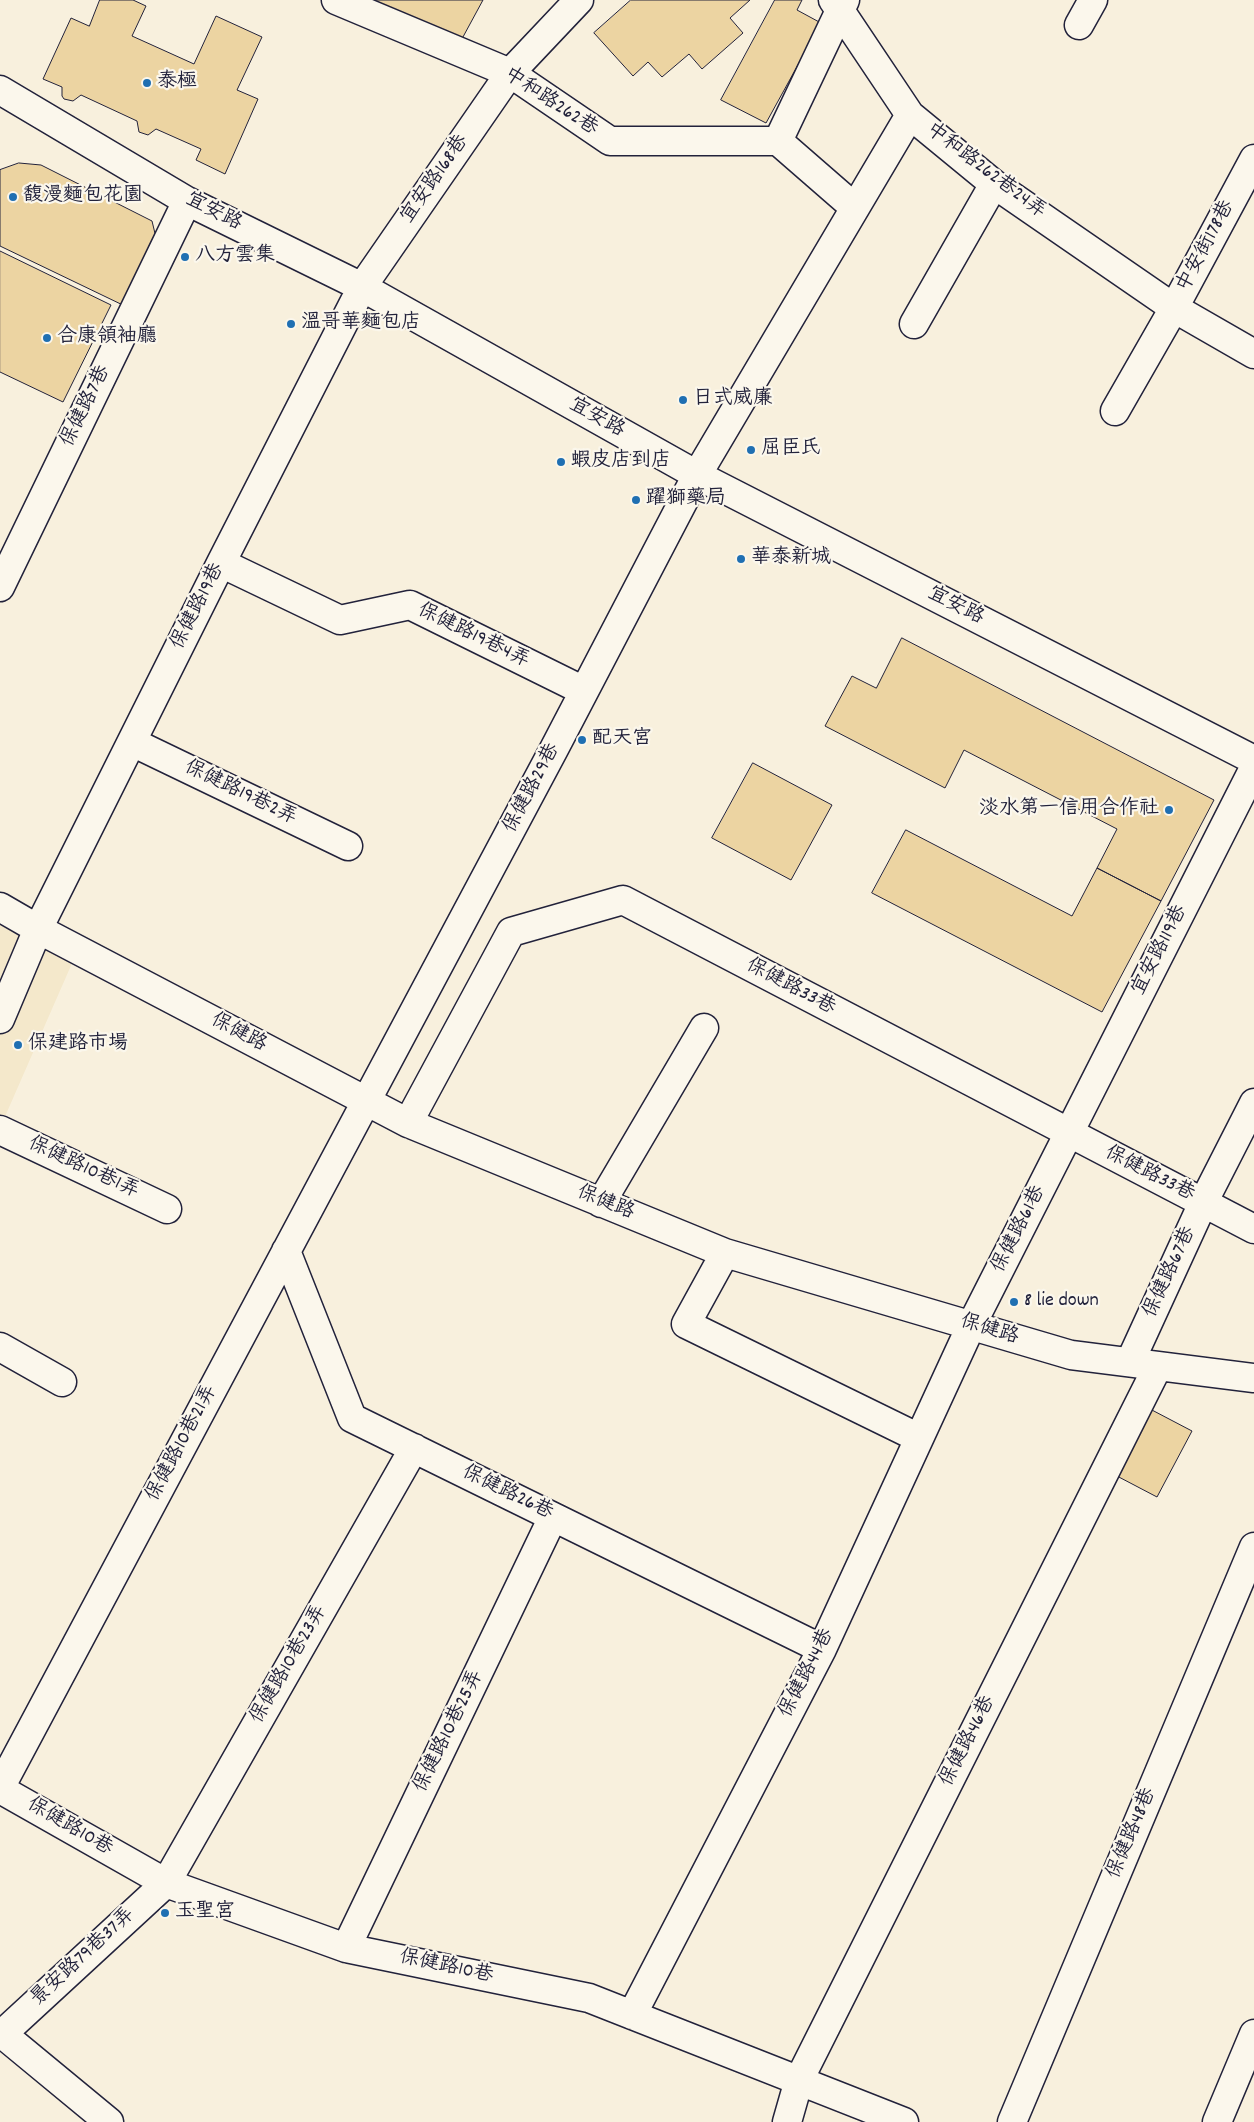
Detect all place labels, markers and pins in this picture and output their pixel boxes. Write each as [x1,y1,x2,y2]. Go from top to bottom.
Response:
place label: 泰極 [157,71,197,95]
marker: 泰極 [141,77,153,89]
place label: 馥漫麵包花園 [23,185,143,209]
marker: 馥漫麵包花園 [7,191,19,203]
place label: 八方雲集 [195,245,275,269]
marker: 八方雲集 [179,251,191,263]
place label: 溫哥華麵包店 [301,312,421,336]
marker: 溫哥華麵包店 [285,318,297,330]
place label: 合康領袖廳 [57,326,157,350]
marker: 合康領袖廳 [41,332,53,344]
place label: 日式威廉 [693,388,773,412]
marker: 日式威廉 [677,394,689,406]
place label: 屈臣氏 [761,438,821,462]
marker: 屈臣氏 [745,444,757,456]
place label: 蝦皮店到店 [571,450,671,474]
marker: 蝦皮店到店 [555,456,567,468]
place label: 躍獅藥局 [646,488,726,512]
marker: 躍獅藥局 [630,494,642,506]
place label: 華泰新城 [751,547,831,571]
marker: 華泰新城 [735,553,747,565]
place label: 配天宮 [592,728,652,752]
marker: 配天宮 [576,734,588,746]
place label: 淡水第一信用合作社 [979,798,1159,822]
marker: 淡水第一信用合作社 [1163,804,1175,816]
place label: 保建路市場 [28,1033,128,1057]
marker: 保建路市場 [12,1039,24,1051]
place label: 8 lie down [1024,1290,1099,1314]
marker: 8 lie down [1008,1296,1020,1308]
place label: 玉聖宮 [175,1901,235,1925]
marker: 玉聖宮 [159,1907,171,1919]

